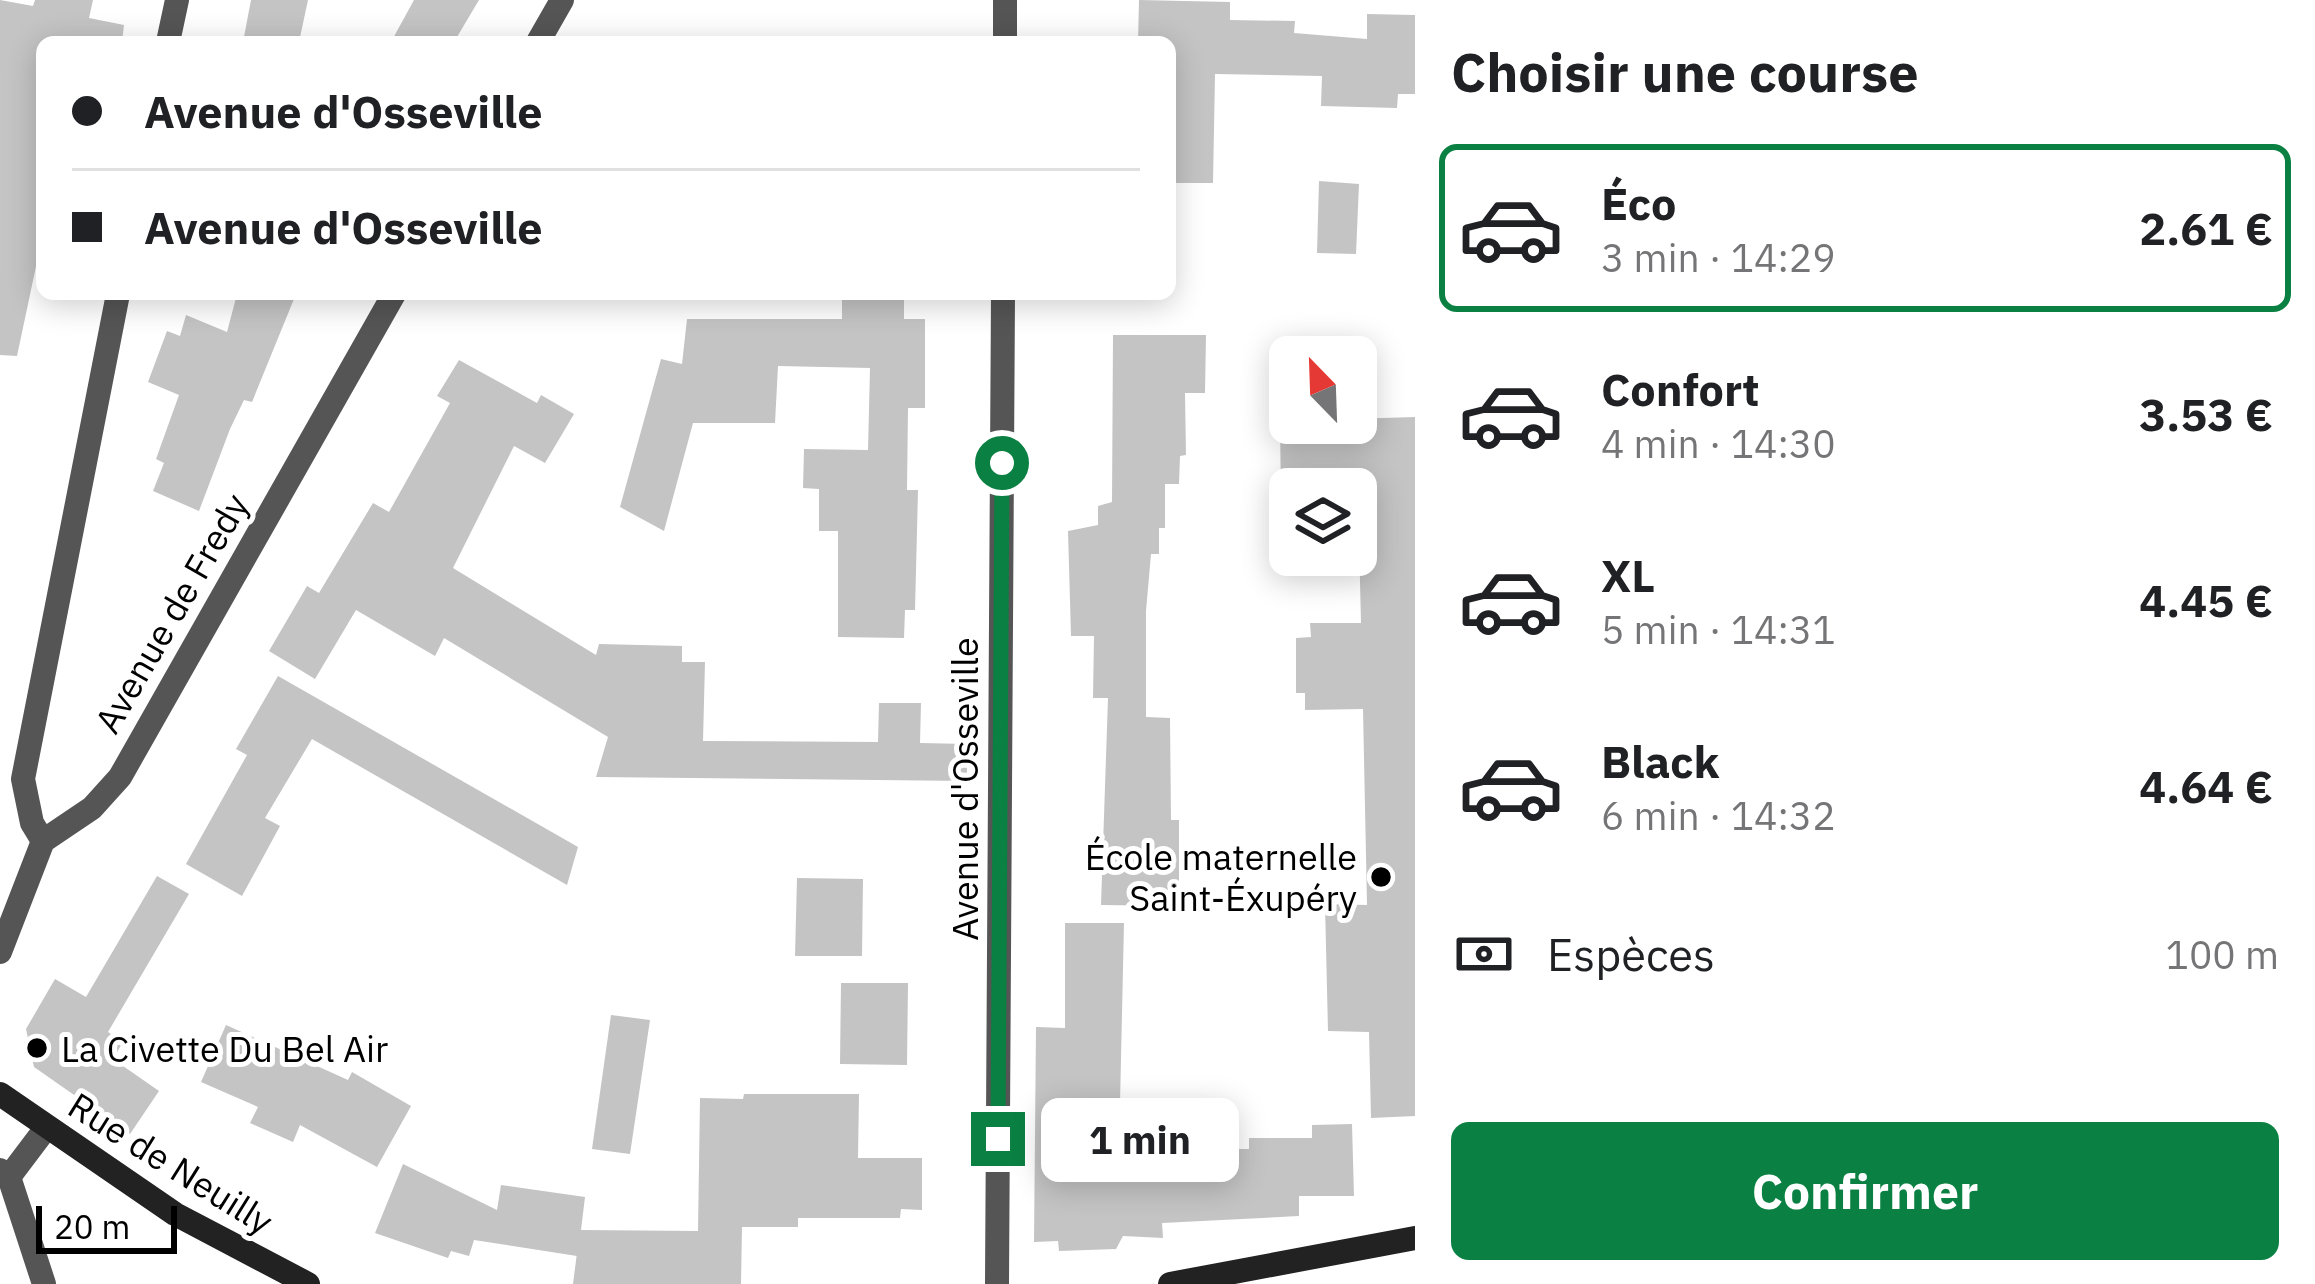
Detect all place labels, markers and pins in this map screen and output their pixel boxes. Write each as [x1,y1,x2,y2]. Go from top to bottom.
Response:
place label: École maternelle Saint-Éxupéry [1085,833,1357,921]
marker: École maternelle Saint-Éxupéry [1368,864,1394,890]
place label: La Civette Du Bel Air [61,1025,388,1072]
marker: La Civette Du Bel Air [24,1035,50,1061]

